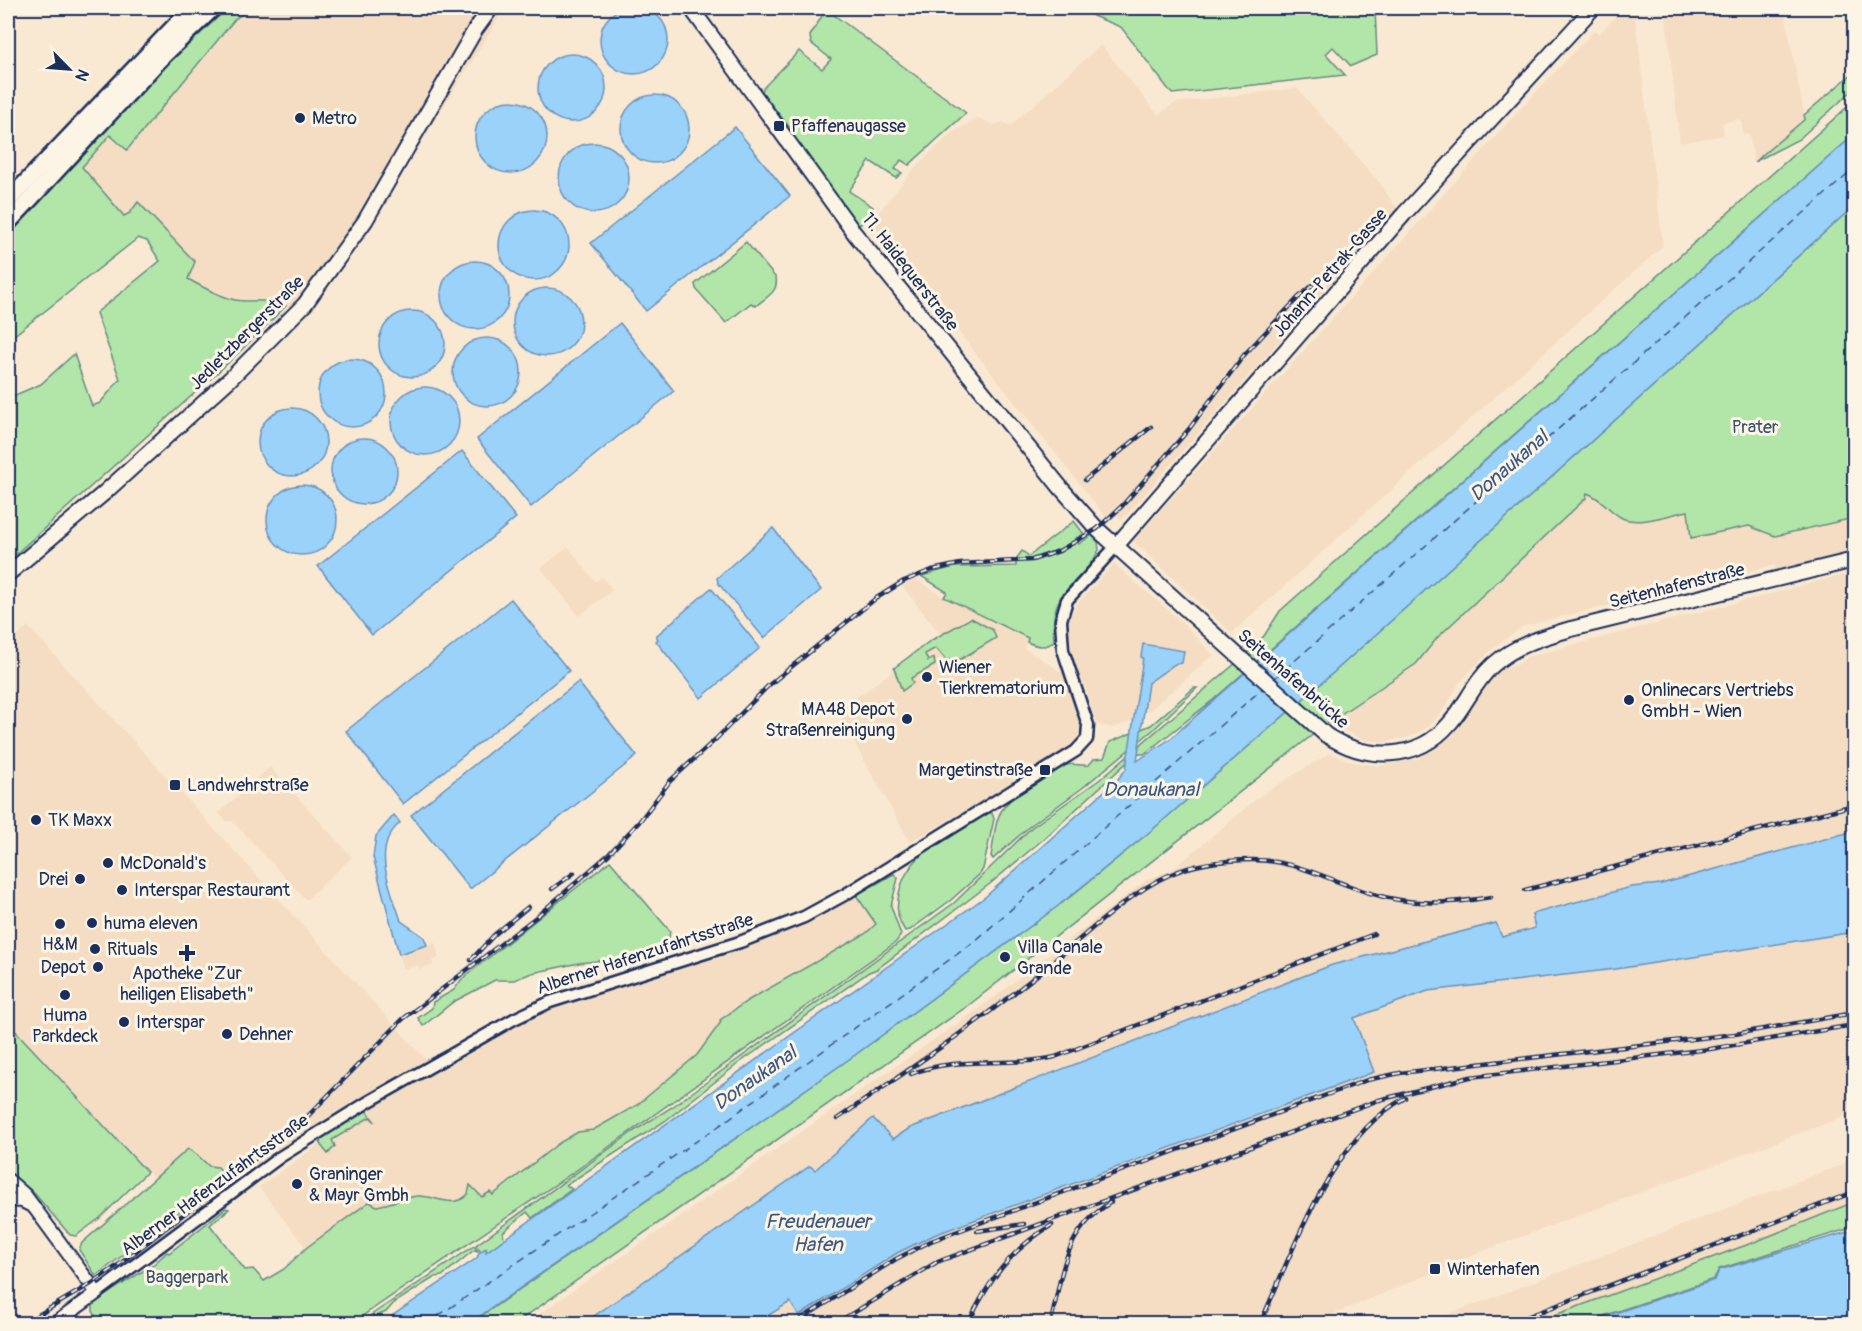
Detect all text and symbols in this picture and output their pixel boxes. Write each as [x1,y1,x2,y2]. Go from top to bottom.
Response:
north arrow [39,39,99,99]
text: N [70,66,93,84]
place label: Metro [312,107,357,130]
marker: Metro [293,111,307,125]
place label: Pfaffenaugasse [791,115,906,138]
marker: Pfaffenaugasse [772,119,786,133]
street label: Johann-Petrak-Gasse [1268,204,1392,342]
street label: 11. Haidequerstraße [857,208,964,336]
street label: Jedletzbergerstraße [185,271,309,395]
park label: Prater [1732,416,1779,439]
water label: Donaukanal [1465,424,1555,507]
street label: Seitenhafenstraße [1607,558,1747,614]
street label: Seitenhafenbrücke [1232,624,1354,734]
place label: Wiener Tierkrematorium [939,656,1065,700]
marker: Wiener Tierkrematorium [920,670,934,684]
place label: Onlinecars Vertriebs GmbH - Wien [1641,679,1794,723]
marker: Onlinecars Vertriebs GmbH - Wien [1622,693,1636,707]
place label: MA48 Depot Straßenreinigung [765,698,896,742]
marker: MA48 Depot Straßenreinigung [900,712,914,726]
place label: Margetinstraße [918,759,1033,782]
marker: Margetinstraße [1038,763,1052,777]
place label: Landwehrstraße [187,774,309,797]
water label: Donaukanal [1103,777,1201,802]
marker: Landwehrstraße [168,778,182,792]
place label: TK Maxx [48,809,112,832]
marker: TK Maxx [29,813,43,827]
place label: McDonald's [120,852,206,875]
marker: McDonald's [101,856,115,870]
place label: Drei [39,868,68,891]
marker: Drei [73,872,87,886]
place label: Interspar Restaurant [134,879,291,902]
marker: Interspar Restaurant [115,883,129,897]
street label: Alberner Hafenzufahrtsstraße [534,908,756,1000]
place label: huma eleven [104,912,198,935]
marker: huma eleven [85,916,99,930]
marker: H&M [53,917,67,931]
place label: H&M [42,933,78,956]
place label: Villa Canale Grande [1017,936,1103,980]
place label: Rituals [107,938,158,961]
marker: Rituals [88,942,102,956]
marker: Apotheke "Zur heiligen Elisabeth" [180,946,194,960]
marker: Villa Canale Grande [998,950,1012,964]
place label: Depot [40,956,87,979]
marker: Depot [91,960,105,974]
place label: Apotheke "Zur heiligen Elisabeth" [120,962,254,1006]
marker: Huma Parkdeck [58,988,72,1002]
place label: Huma Parkdeck [32,1004,99,1048]
place label: Interspar [136,1011,206,1034]
marker: Interspar [117,1015,131,1029]
place label: Dehner [239,1023,294,1046]
marker: Dehner [220,1027,234,1041]
water label: Donaukanal [709,1039,803,1116]
street label: Alberner Hafenzufahrtsstraße [117,1109,313,1261]
place label: Graninger & Mayr Gmbh [309,1163,409,1207]
marker: Graninger & Mayr Gmbh [290,1177,304,1191]
water label: Freudenauer Hafen [765,1209,874,1257]
place label: Winterhafen [1447,1258,1540,1281]
marker: Winterhafen [1428,1262,1442,1276]
park label: Baggerpark [146,1266,229,1289]

